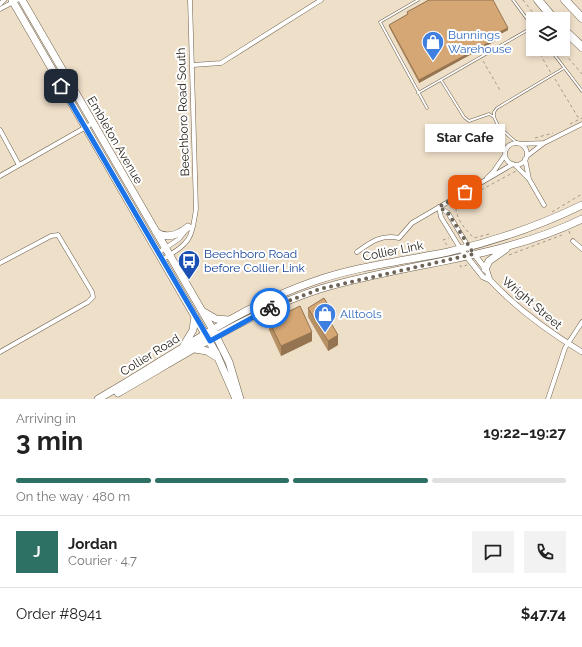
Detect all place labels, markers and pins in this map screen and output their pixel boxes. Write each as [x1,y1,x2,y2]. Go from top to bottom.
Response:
place label: Bunnings Warehouse [448,28,512,56]
shop icon: Bunnings Warehouse [420,29,446,62]
pin [44,69,78,103]
callout: Star Cafe [425,124,505,152]
pin [448,175,482,209]
place label: Beechboro Road before Collier Link [204,247,306,275]
bus stop icon: Beechboro Road before Collier Link [176,248,202,281]
shop icon: Alltools [312,301,338,334]
place label: Alltools [340,307,382,321]

